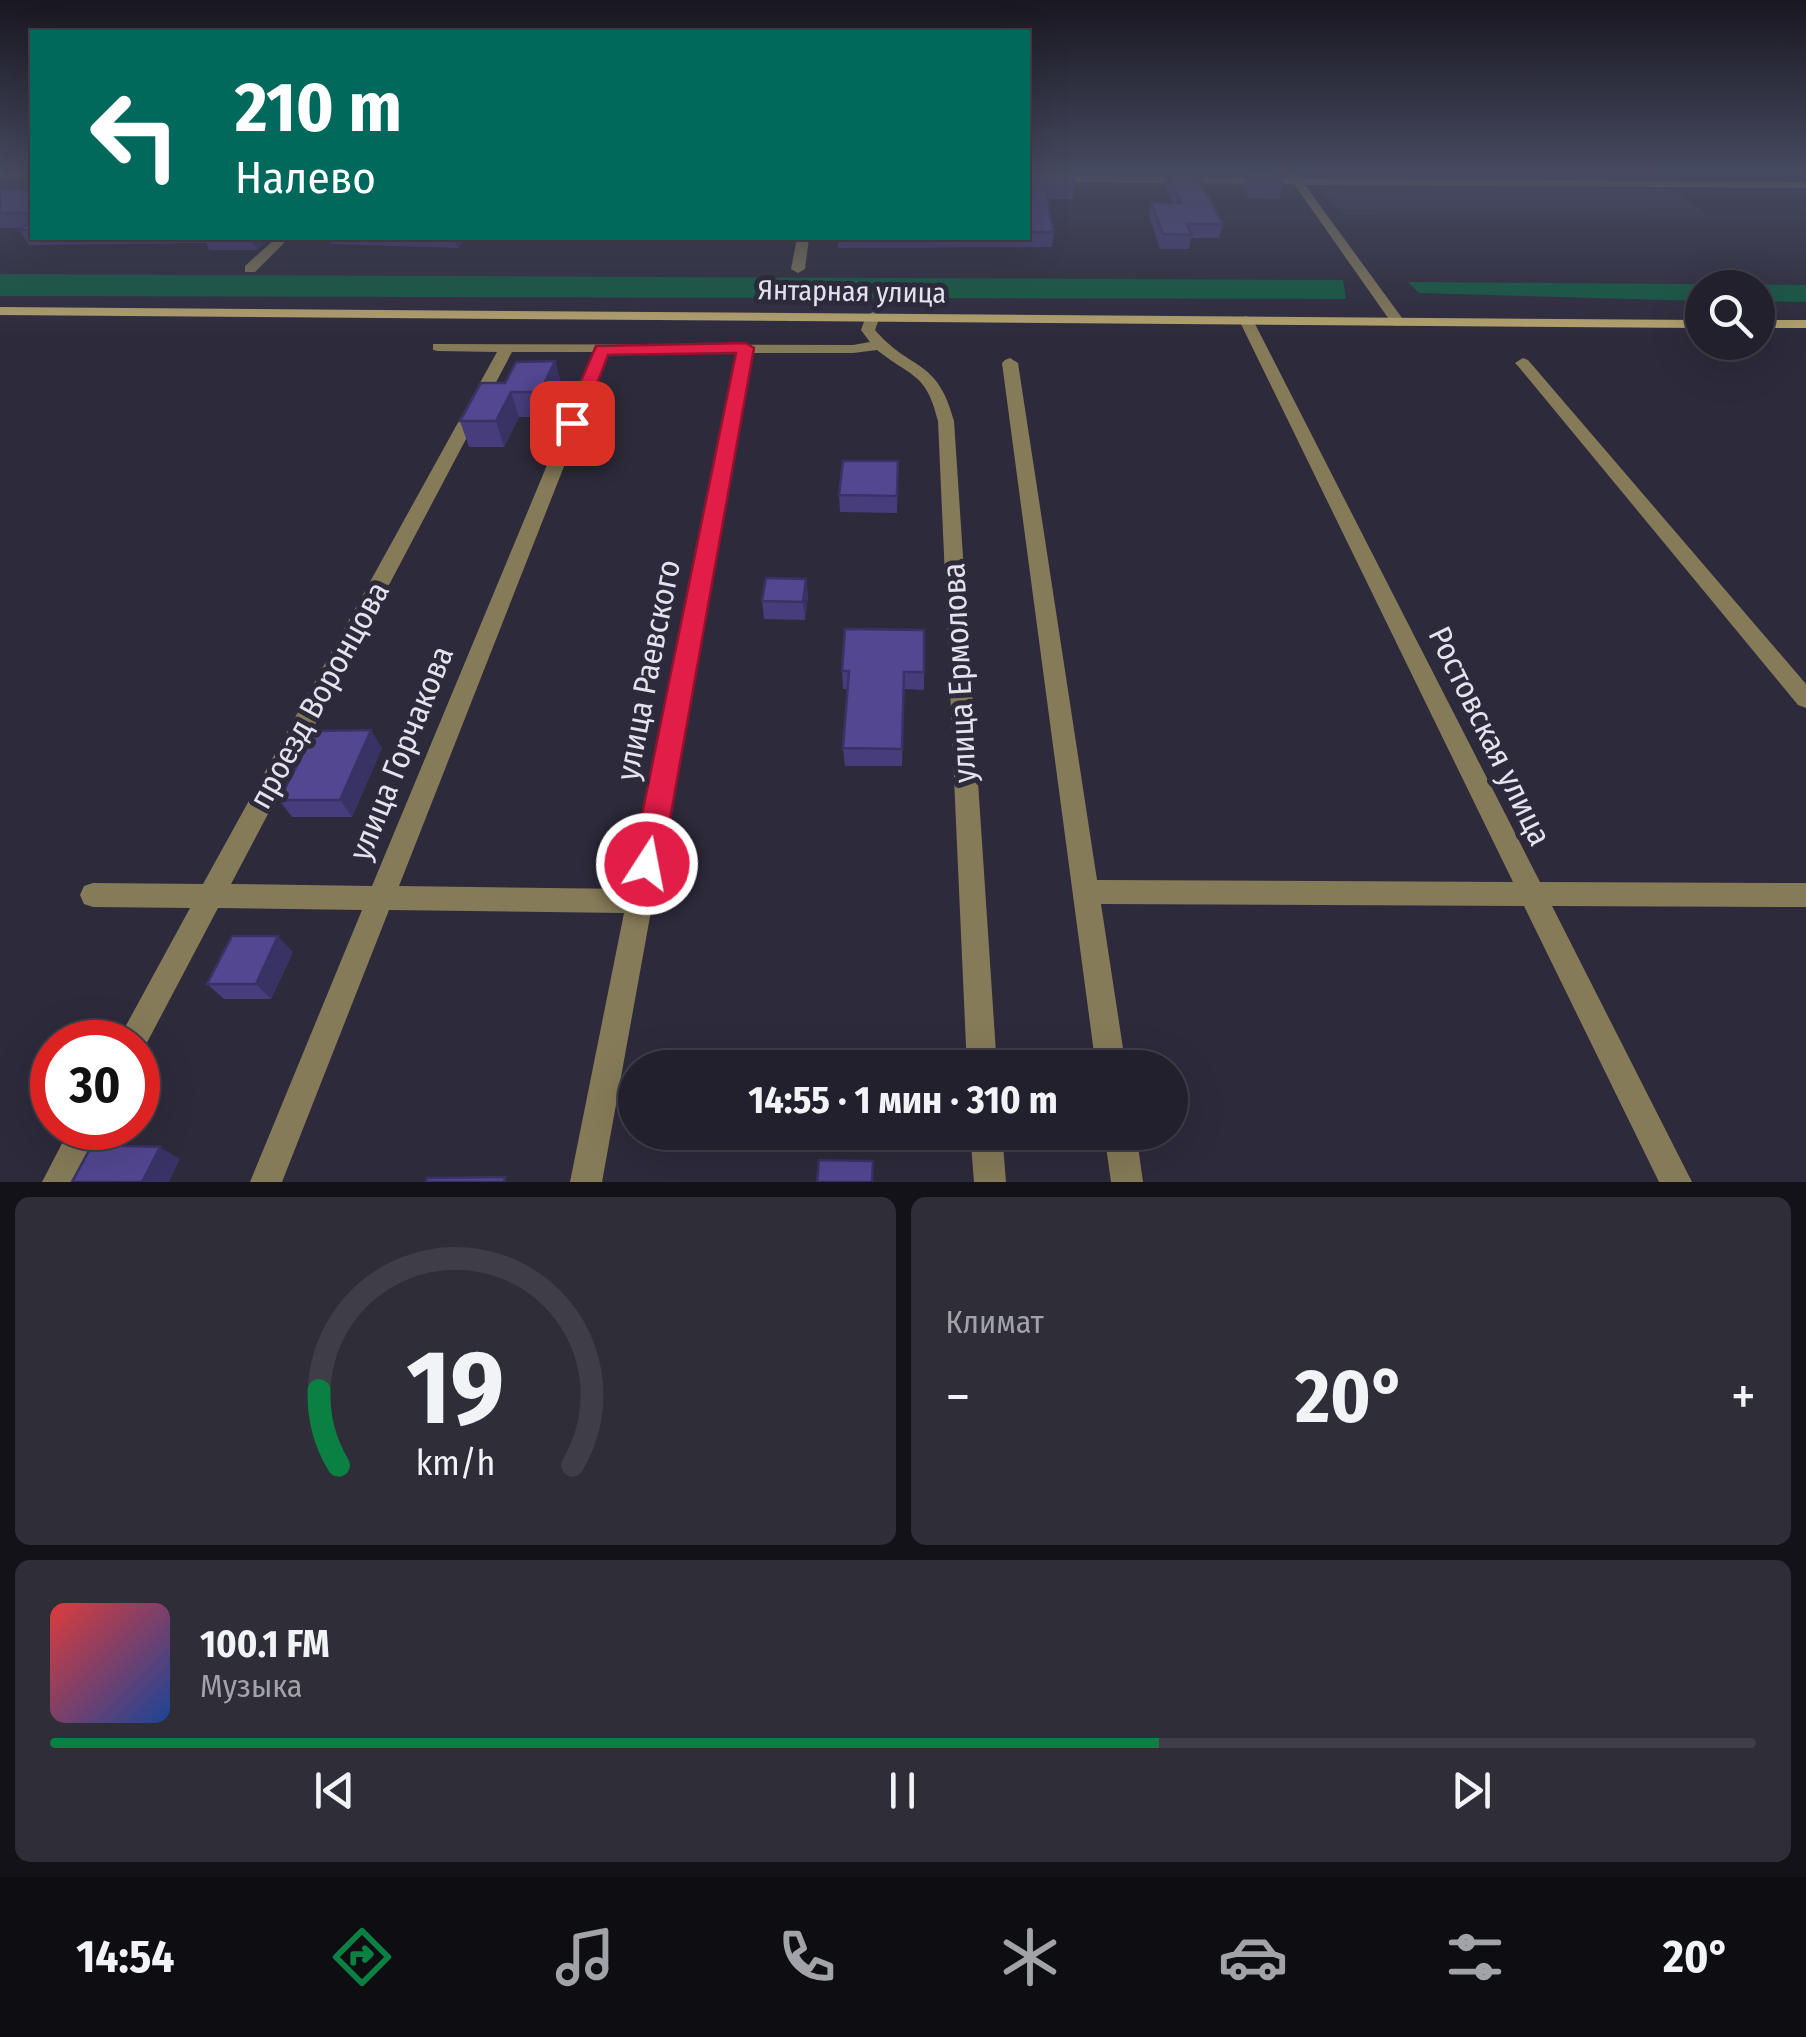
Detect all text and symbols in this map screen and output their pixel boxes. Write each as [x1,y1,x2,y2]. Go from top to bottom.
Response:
text: 210 m [235,66,402,150]
icon: left [70,70,200,200]
text: Налево [235,151,376,205]
map controls [1685,270,1775,360]
button: search [1685,270,1775,360]
street label: Янтарная улица [757,273,947,310]
pin [530,381,615,466]
icon: arrive [545,396,600,451]
street label: улица Раевского [608,556,688,784]
street label: улица Ермолова [934,562,984,784]
street label: проезд Воронцова [241,575,397,815]
street label: Ростовская улица [1421,620,1559,852]
street label: улица Горчакова [341,640,461,866]
position arrow [595,812,699,916]
speed limit sign: 30 [30,1020,160,1150]
text: 14:55 · 1 мин · 310 m [748,1077,1058,1123]
text: Климат [946,1303,1044,1341]
text: 19 [406,1326,504,1451]
text: 20° [1295,1352,1406,1442]
text: − [946,1364,970,1430]
text: + [1731,1364,1756,1430]
text: km/h [415,1442,495,1484]
text: 100.1 FM [200,1621,330,1667]
text: Музыка [200,1667,303,1705]
icon: previous [307,1763,362,1818]
icon: pause [875,1763,930,1818]
icon: next [1444,1763,1499,1818]
icon: directions [327,1922,397,1992]
icon: music [550,1922,620,1992]
icon: phone [772,1922,842,1992]
icon: climate [995,1922,1065,1992]
icon: car [1218,1922,1288,1992]
icon: filters [1440,1922,1510,1992]
text: 14:54 [76,1930,174,1984]
text: 20° [1663,1930,1730,1984]

